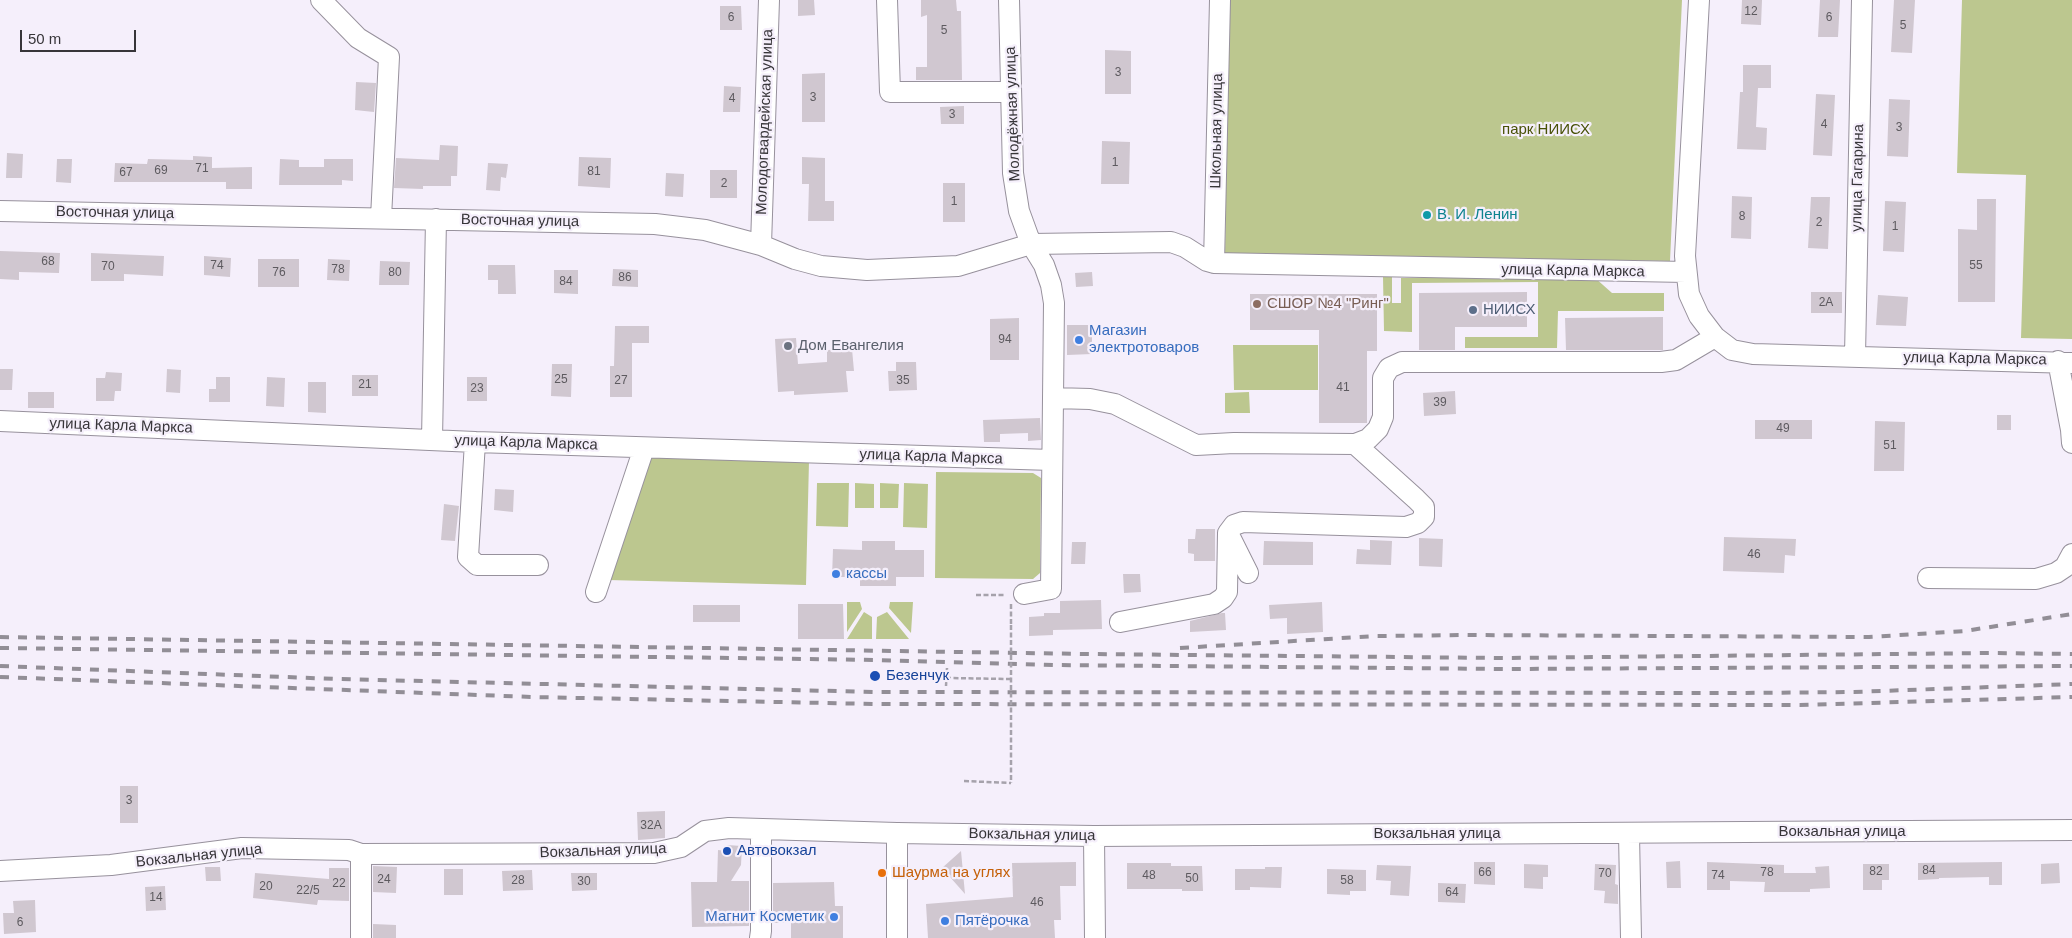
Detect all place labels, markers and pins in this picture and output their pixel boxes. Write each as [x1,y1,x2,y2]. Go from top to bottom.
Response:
place label: В. И. Ленин [1437,206,1518,224]
marker: В. И. Ленин [1421,209,1433,221]
place label: СШОР №4 "Ринг" [1267,295,1389,313]
marker: СШОР №4 "Ринг" [1251,298,1263,310]
place label: НИИСХ [1483,301,1535,319]
marker: НИИСХ [1467,304,1479,316]
place label: Магазин электротоваров [1089,322,1199,357]
marker: Магазин электротоваров [1073,334,1085,346]
place label: Дом Евангелия [798,337,904,355]
marker: Дом Евангелия [782,340,794,352]
place label: кассы [846,565,887,583]
marker: кассы [830,568,842,580]
place label: Безенчук [886,667,949,685]
marker: Безенчук [868,669,882,683]
place label: Автовокзал [737,842,817,860]
marker: Автовокзал [721,845,733,857]
place label: Шаурма на углях [892,864,1010,882]
marker: Шаурма на углях [876,867,888,879]
place label: Магнит Косметик [705,908,824,926]
marker: Магнит Косметик [828,911,840,923]
place label: Пятёрочка [955,912,1029,930]
marker: Пятёрочка [939,915,951,927]

